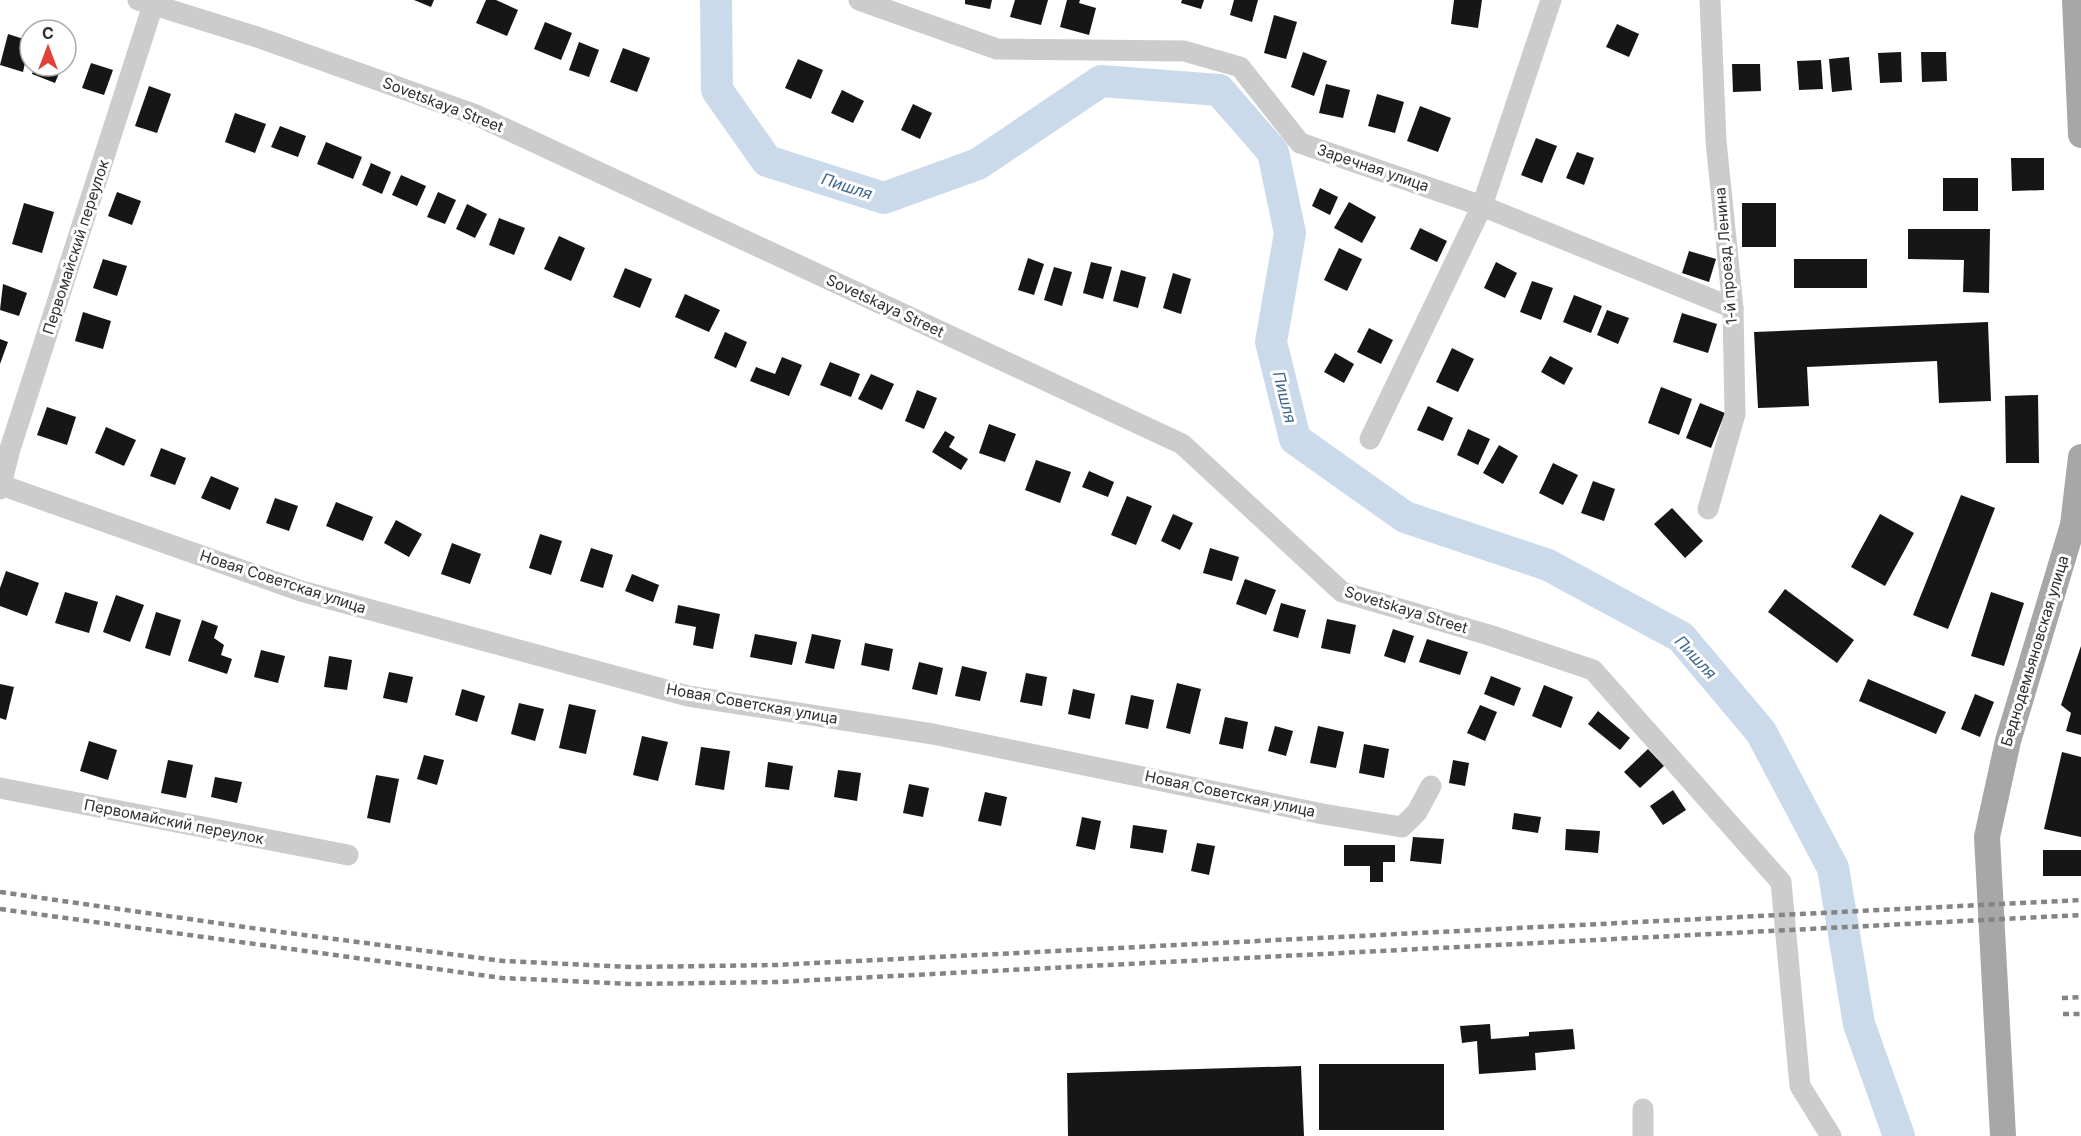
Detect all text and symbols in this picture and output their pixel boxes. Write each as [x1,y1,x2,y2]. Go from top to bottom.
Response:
north arrow [18,18,78,78]
text: С [42,23,54,43]
street label: Sovetskaya Street [380,73,506,136]
street label: Заречная улица [1315,140,1432,196]
street label: Первомайский переулок [38,157,113,337]
water label: Пишля [819,168,875,204]
street label: 1-й проезд Ленина [1710,187,1741,326]
street label: Sovetskaya Street [823,270,947,341]
water label: Пишля [1269,369,1301,425]
street label: Новая Советская улица [198,546,369,617]
street label: Беднодемьяновская улица [1996,553,2073,749]
street label: Sovetskaya Street [1342,582,1470,637]
water label: Пишля [1671,631,1721,683]
street label: Новая Советская улица [665,679,839,728]
street label: Новая Советская улица [1143,766,1317,821]
street label: Первомайский переулок [83,795,266,848]

